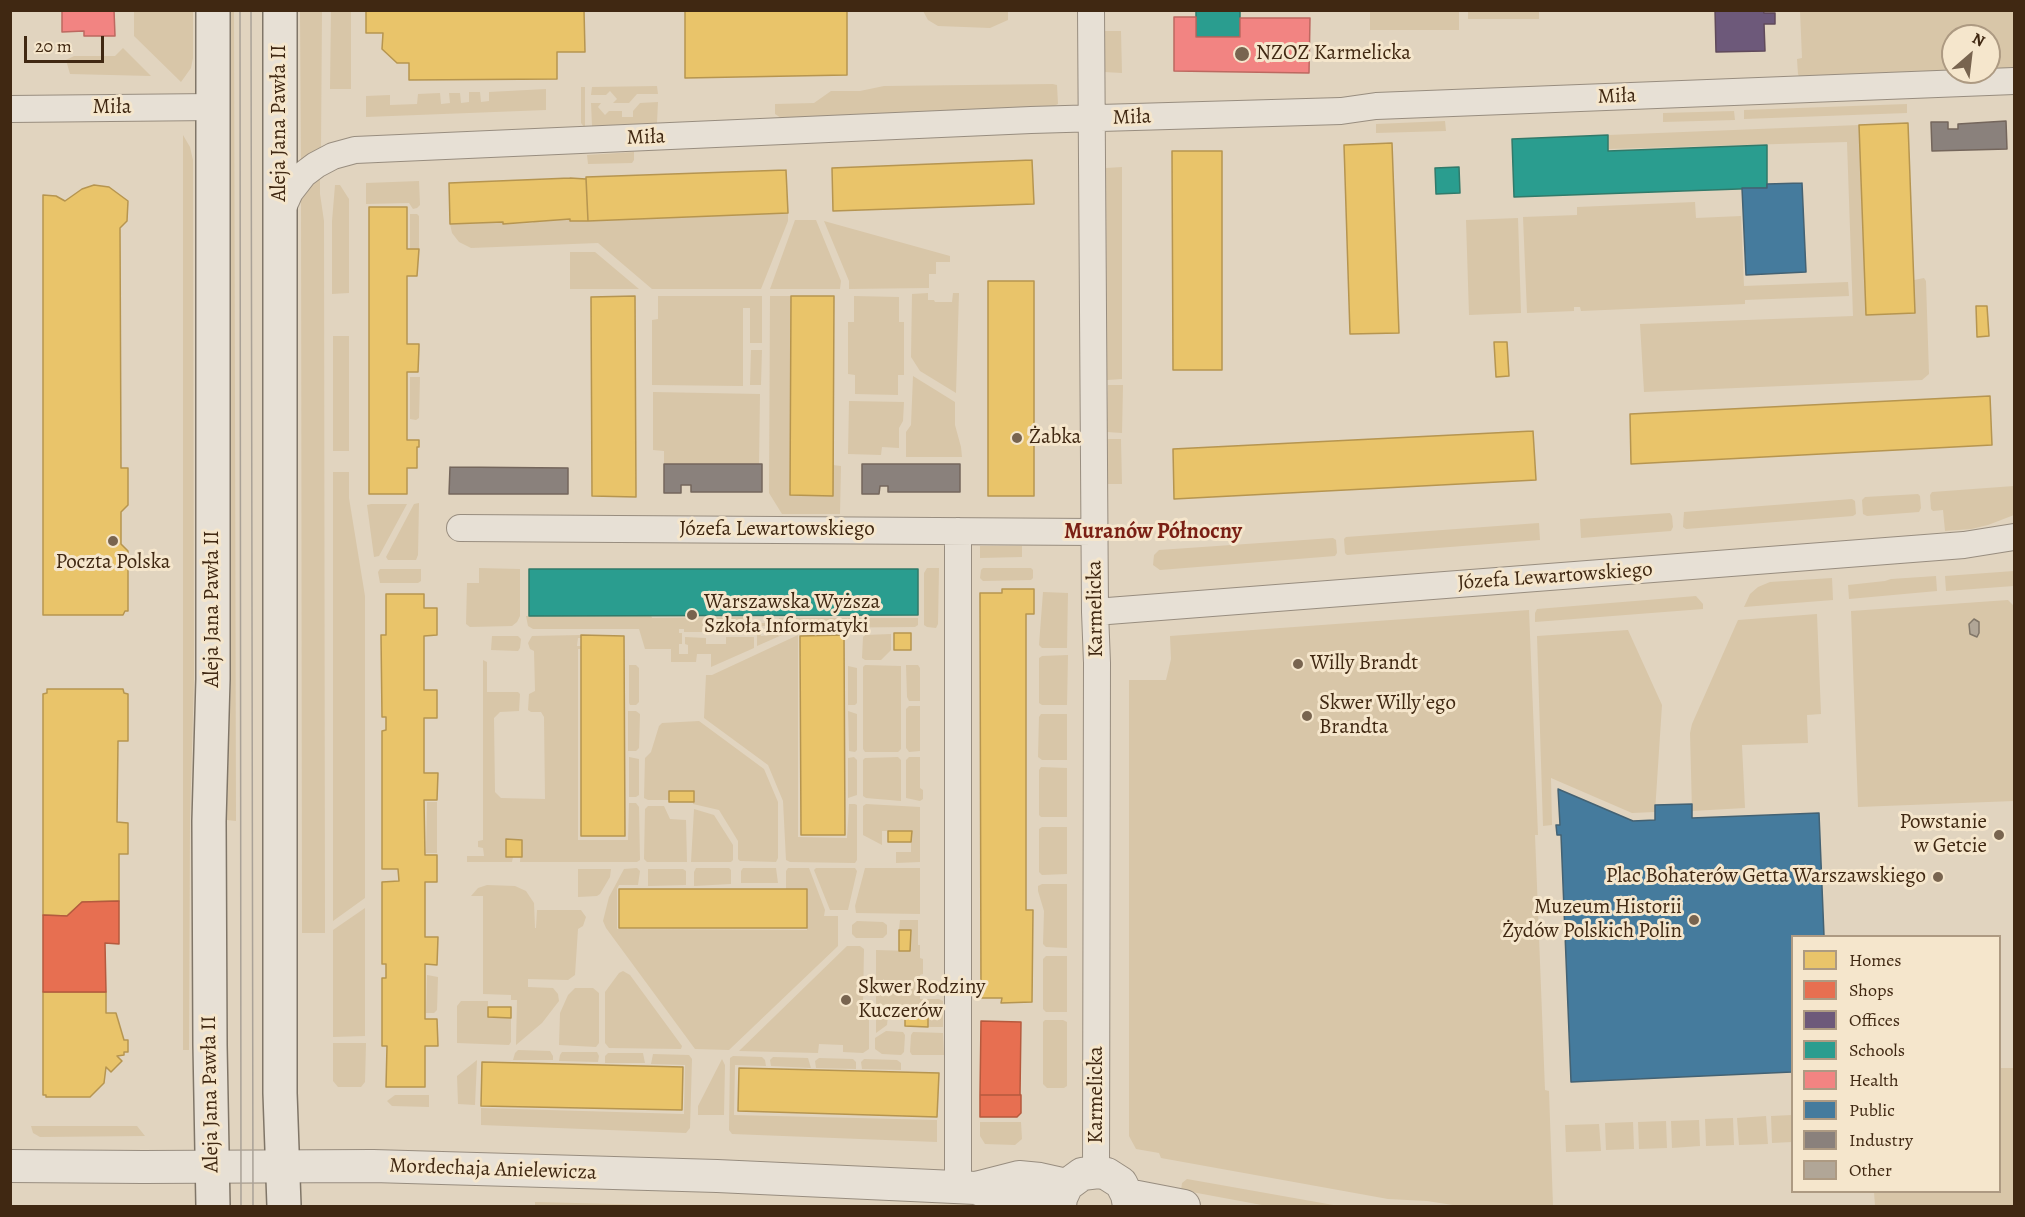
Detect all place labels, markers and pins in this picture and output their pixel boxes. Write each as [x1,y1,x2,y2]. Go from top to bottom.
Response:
place label: NZOZ Karmelicka [1256,41,1411,67]
marker: NZOZ Karmelicka [1233,45,1251,63]
place label: Żabka [1029,425,1081,451]
marker: Żabka [1010,431,1024,445]
marker: Poczta Polska [106,534,120,548]
place label: Poczta Polska [56,550,170,576]
place label: Warszawska Wyższa Szkoła Informatyki [704,590,880,640]
marker: Warszawska Wyższa Szkoła Informatyki [685,608,699,622]
place label: Willy Brandt [1310,651,1418,677]
marker: Willy Brandt [1291,657,1305,671]
place label: Skwer Willy'ego Brandta [1319,691,1456,741]
marker: Skwer Willy'ego Brandta [1300,709,1314,723]
place label: Powstanie w Getcie [1899,810,1987,860]
marker: Powstanie w Getcie [1992,828,2006,842]
place label: Plac Bohaterów Getta Warszawskiego [1606,864,1926,890]
marker: Plac Bohaterów Getta Warszawskiego [1931,870,1945,884]
place label: Muzeum Historii Żydów Polskich Polin [1502,895,1682,945]
marker: Muzeum Historii Żydów Polskich Polin [1687,913,1701,927]
place label: Skwer Rodziny Kuczerów [858,975,985,1025]
marker: Skwer Rodziny Kuczerów [839,993,853,1007]

